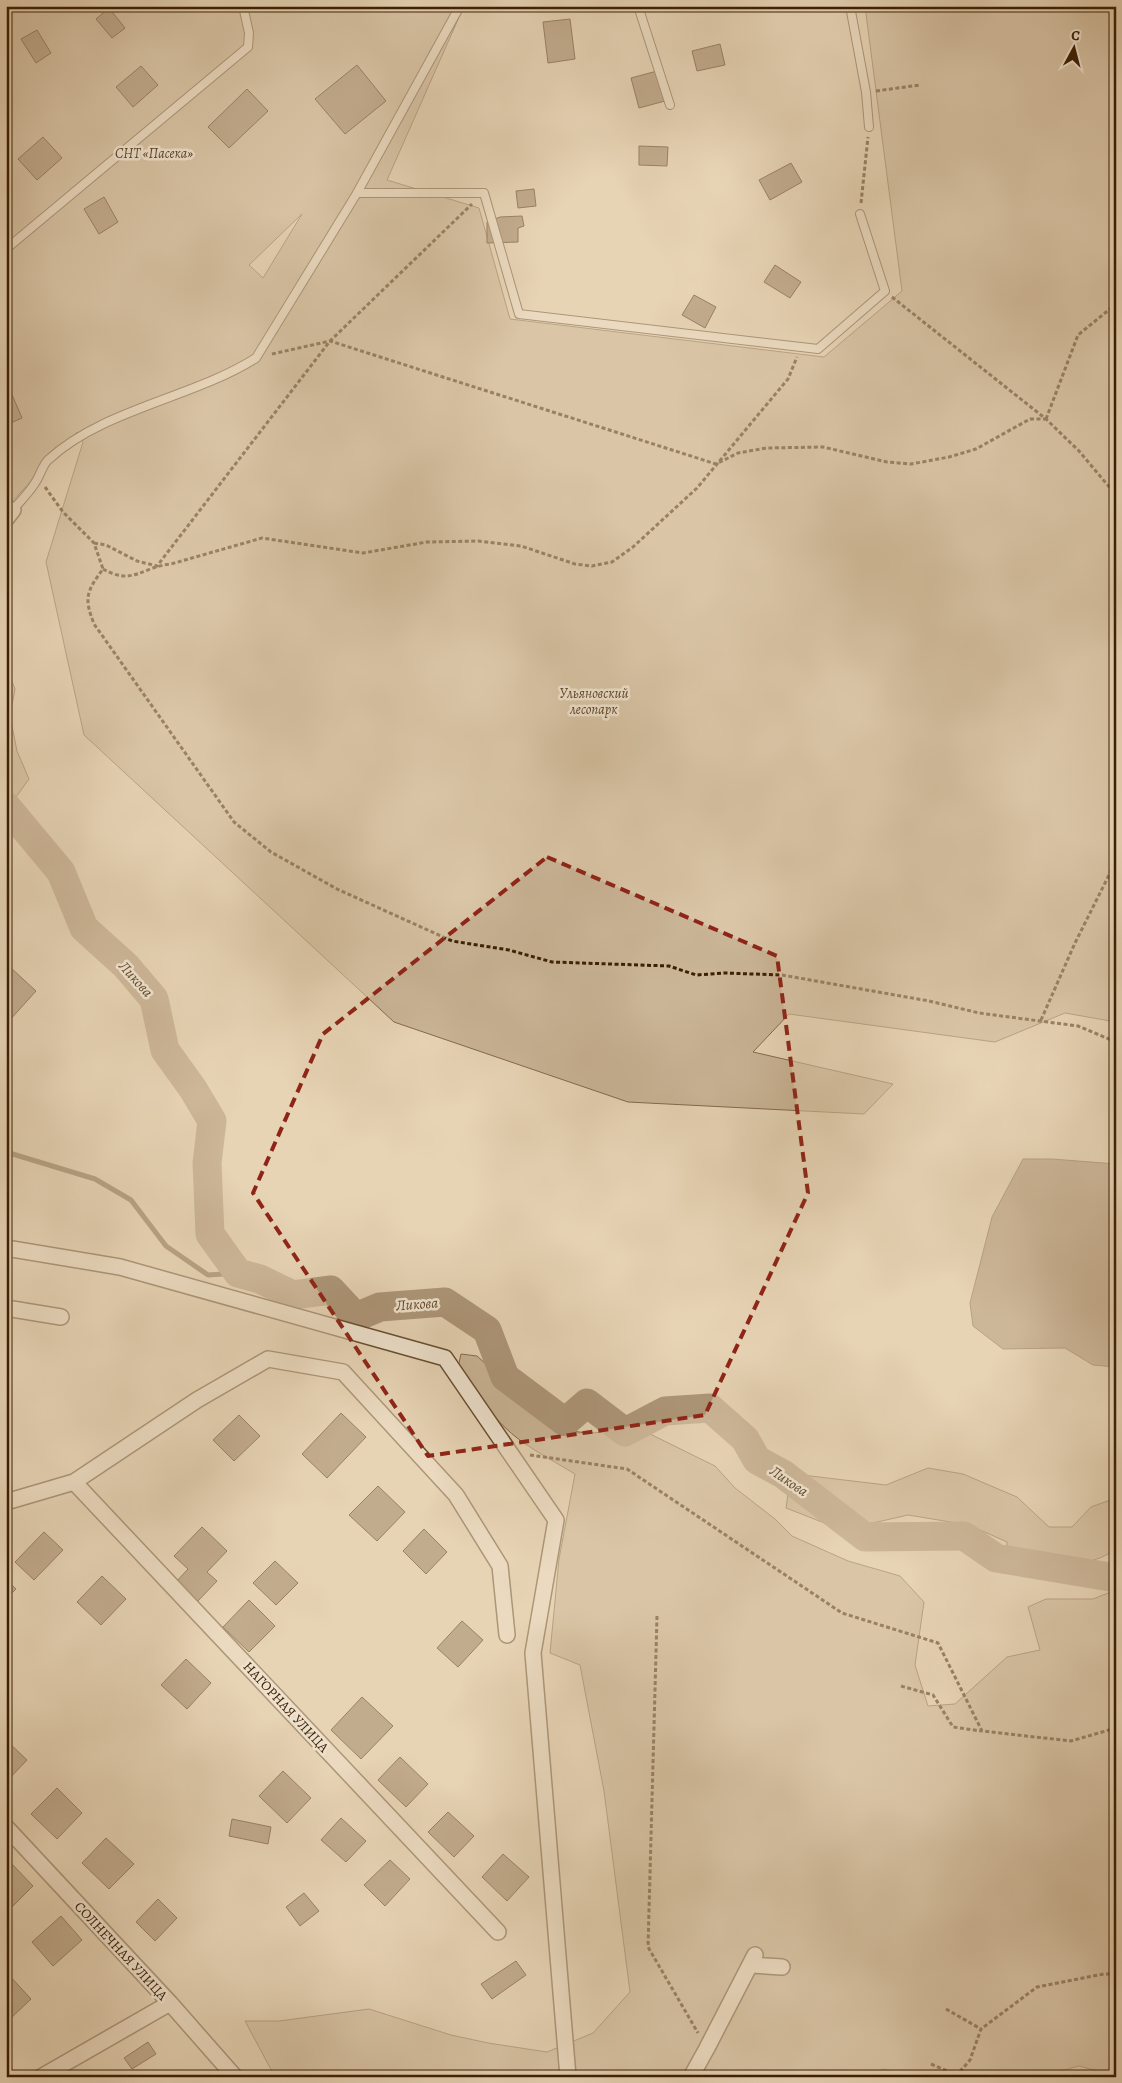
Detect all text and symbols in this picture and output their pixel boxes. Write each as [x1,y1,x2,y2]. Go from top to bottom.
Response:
north arrow [1050,22,1100,72]
text: С [1070,26,1081,46]
park label: СНТ «Пасека» [115,144,193,163]
park label: Ульяновский лесопарк [560,684,629,719]
water label: Ликова [114,956,158,1001]
water label: Ликова [394,1293,439,1316]
water label: Ликова [765,1460,812,1501]
street label: НАГОРНАЯ УЛИЦА [239,1657,334,1757]
street label: СОЛНЕЧНАЯ УЛИЦА [70,1897,172,2005]

